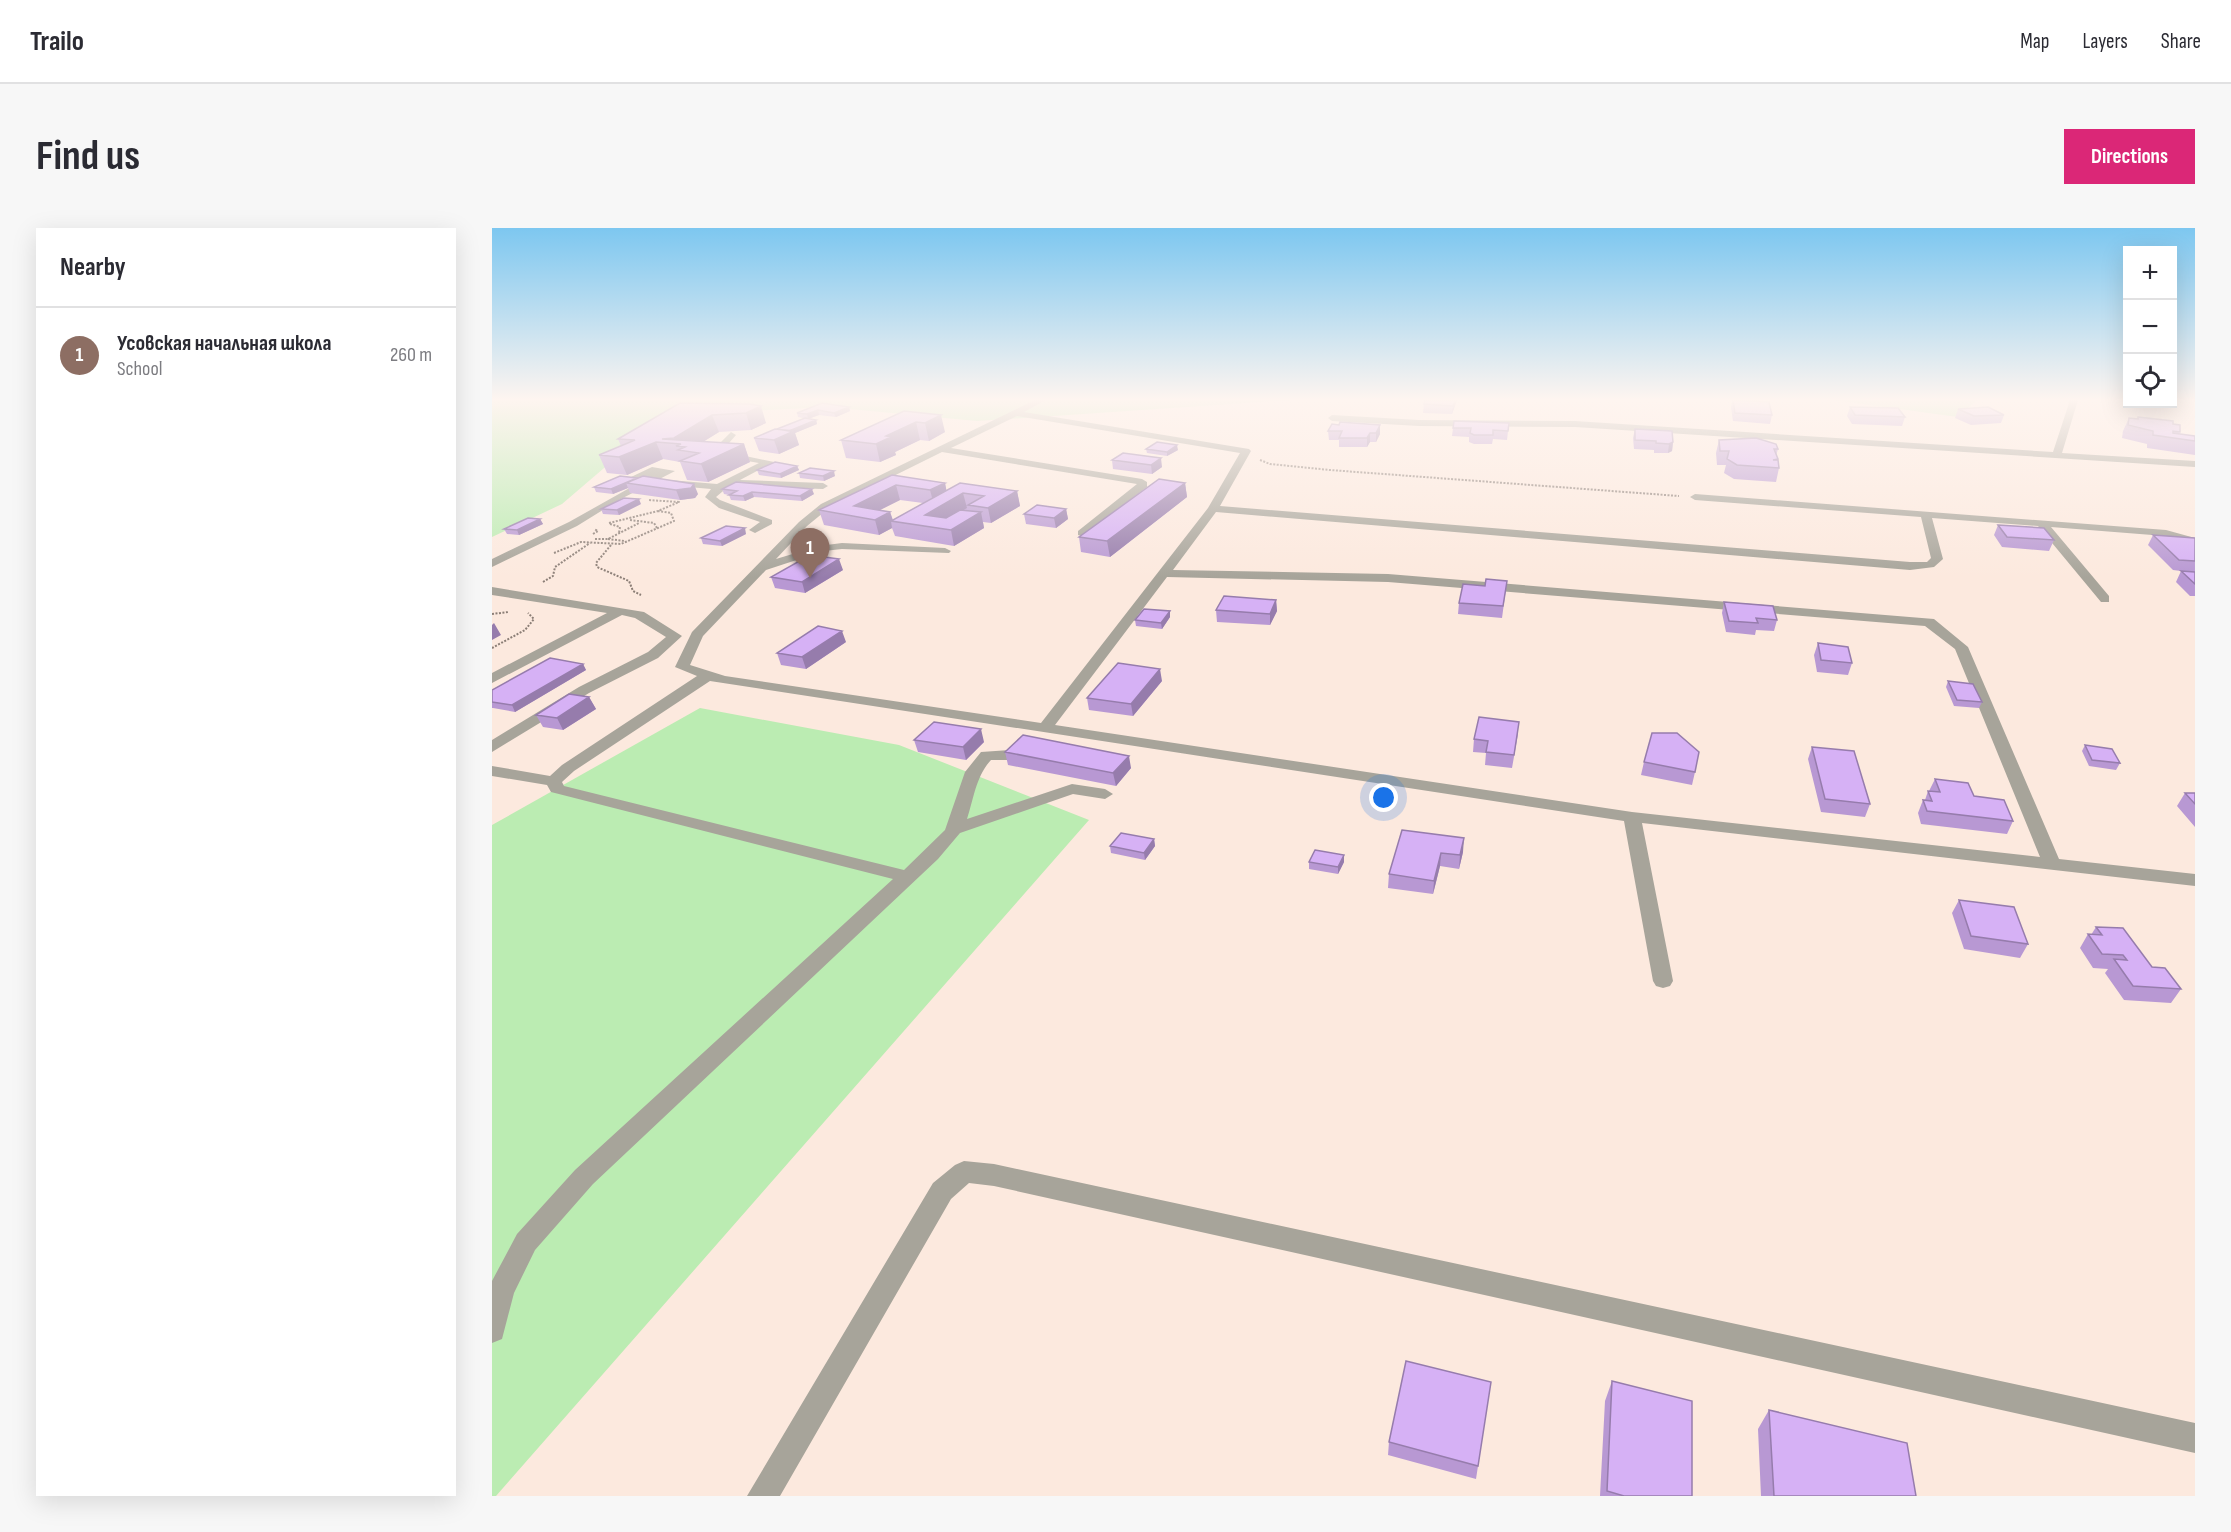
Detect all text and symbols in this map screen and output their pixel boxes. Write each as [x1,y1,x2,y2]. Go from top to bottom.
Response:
text: Trailo [30,25,84,58]
text: Map [2020,29,2049,54]
text: Layers [2082,29,2128,54]
text: Share [2161,29,2201,54]
button: Directions [2064,129,2195,184]
text: Find us [36,131,140,182]
map controls [2123,246,2177,408]
button: + [2123,246,2177,300]
text: Nearby [60,252,126,283]
button: − [2123,300,2177,354]
text: Усовская начальная школа [117,330,331,357]
text: 1 [76,343,83,367]
text: 260 m [390,343,432,367]
button: locate [2123,354,2177,408]
text: School [117,357,162,381]
pin: 1 [790,528,830,578]
your location [1369,783,1398,812]

